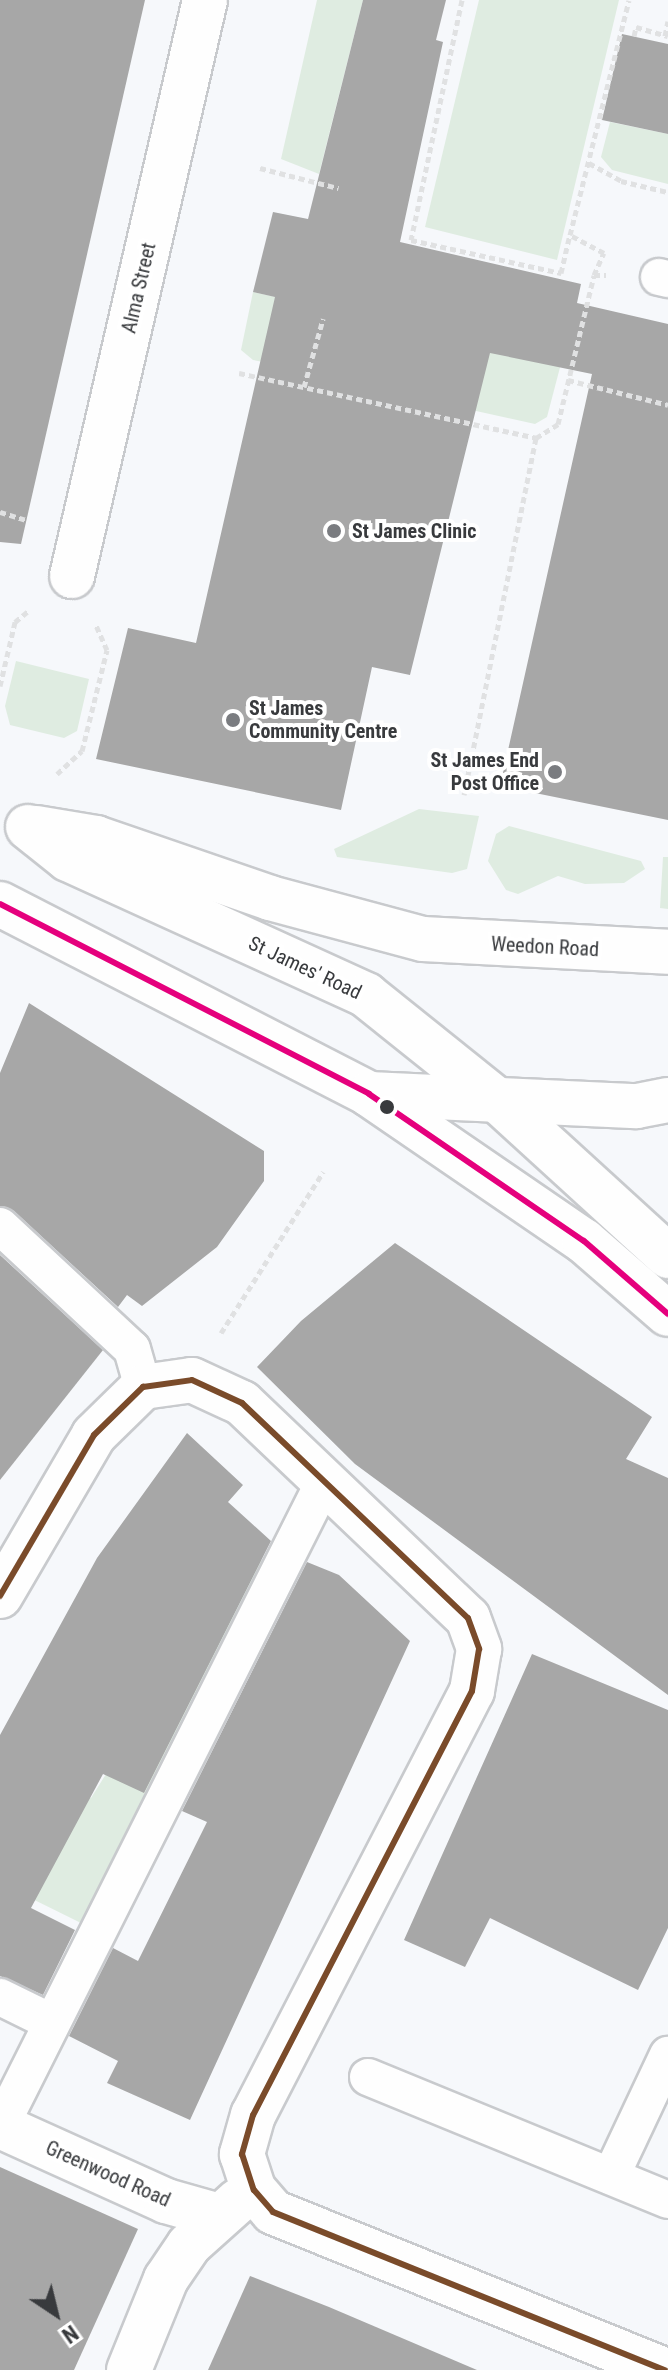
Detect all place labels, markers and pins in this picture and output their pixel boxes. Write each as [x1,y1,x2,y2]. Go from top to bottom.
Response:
place label: St James Clinic [352,519,476,543]
marker: St James Clinic [323,520,345,542]
place label: St James Community Centre [249,696,397,743]
marker: St James Community Centre [224,711,242,729]
place label: St James End Post Office [431,748,539,795]
marker: St James End Post Office [546,763,564,781]
unlabelled marker [379,1099,395,1115]

